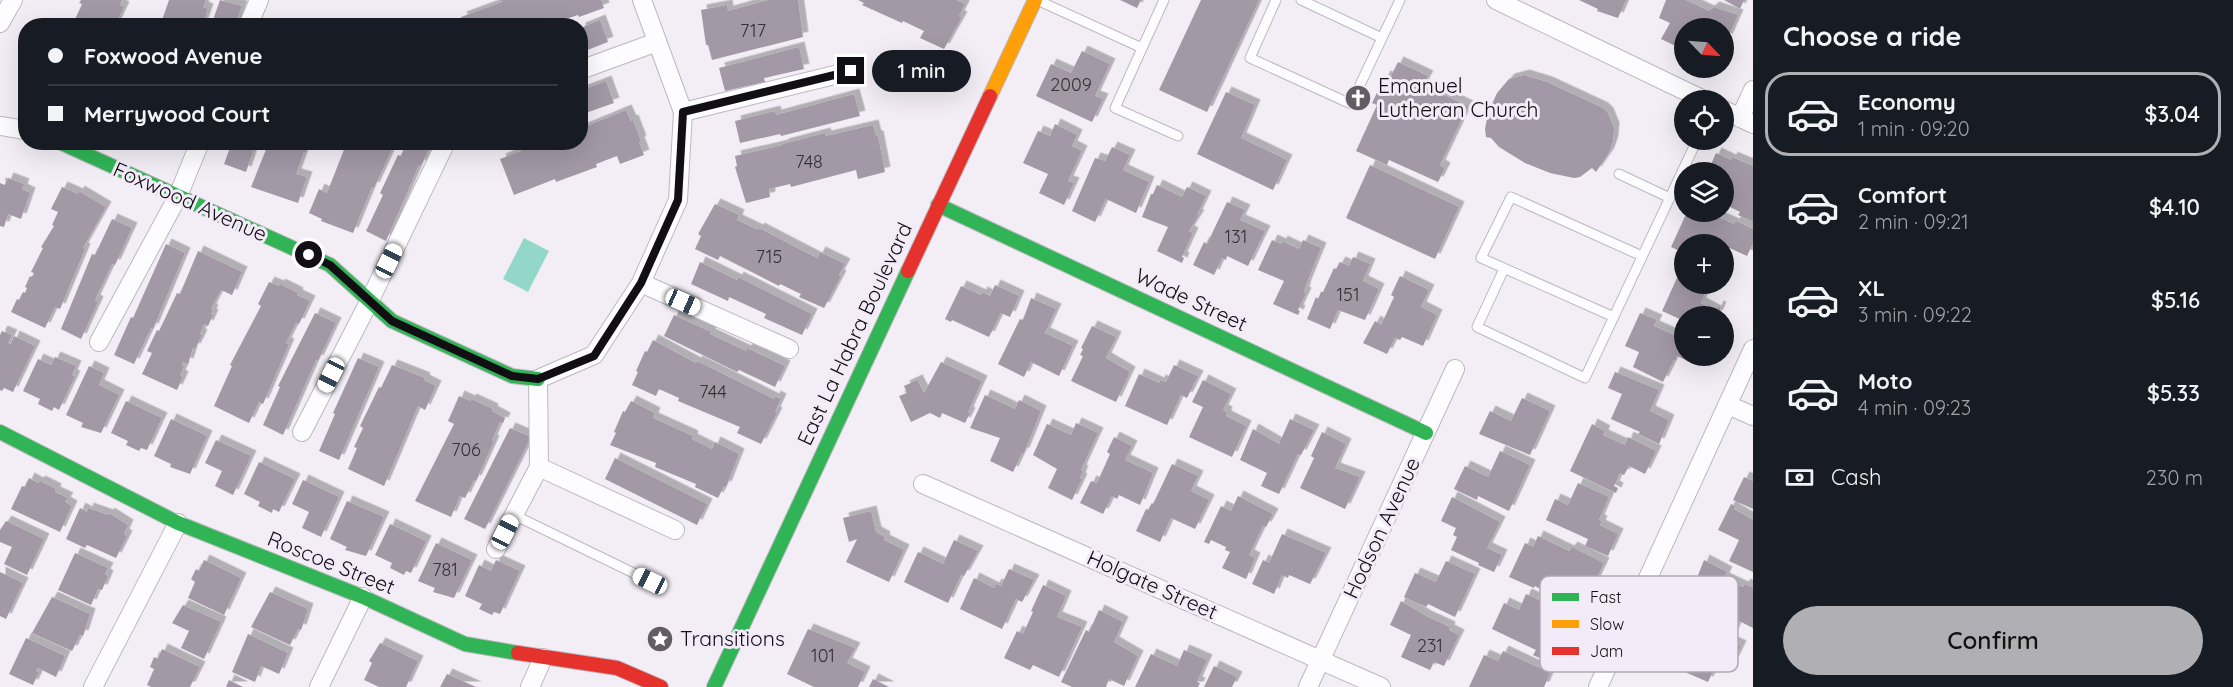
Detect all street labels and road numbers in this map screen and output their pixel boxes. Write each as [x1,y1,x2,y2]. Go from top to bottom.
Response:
street label: Foxwood Avenue [109,156,271,247]
street label: East La Habra Boulevard [791,218,917,449]
street label: Wade Street [1131,262,1252,336]
street label: Hodson Avenue [1337,453,1425,602]
street label: Roscoe Street [264,525,399,599]
street label: Holgate Street [1083,544,1222,624]

